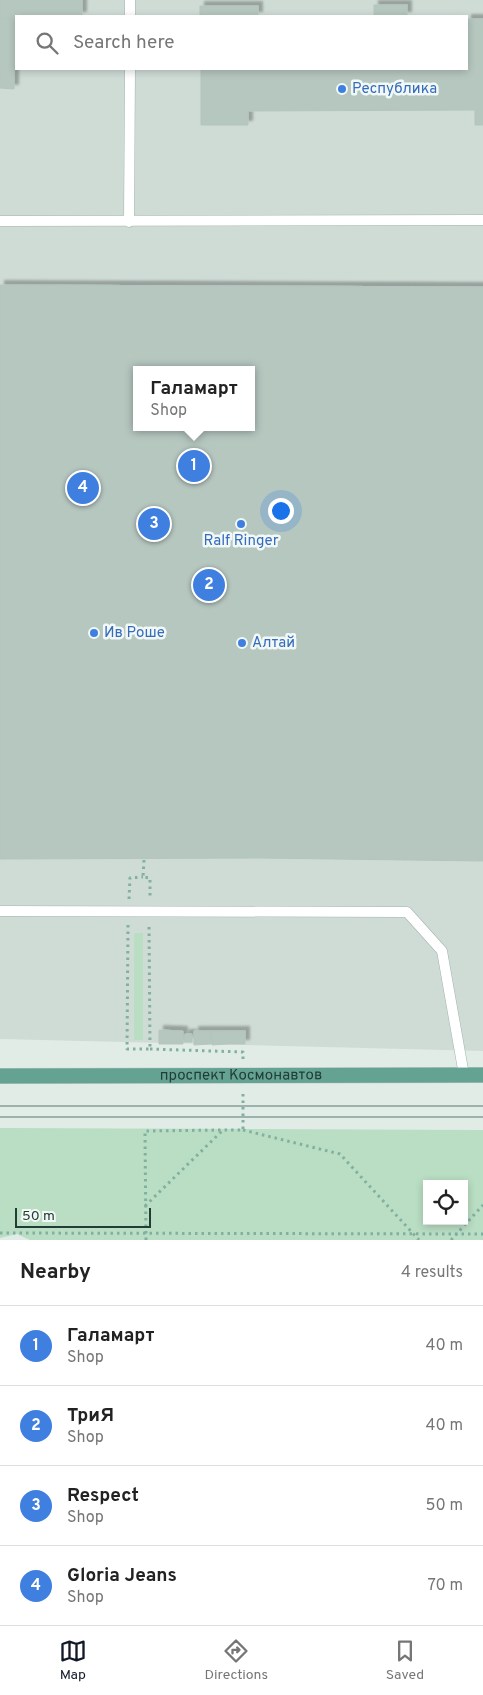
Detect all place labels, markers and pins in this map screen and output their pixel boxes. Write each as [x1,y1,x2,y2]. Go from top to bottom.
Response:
place label: Республика [352,80,437,99]
marker: Республика [336,83,348,95]
pin: 1 [178,447,210,485]
pin: 4 [67,469,99,507]
pin: 3 [138,505,170,543]
marker: Ralf Ringer [235,518,247,530]
place label: Ralf Ringer [203,532,279,551]
pin: 2 [193,566,225,604]
place label: Ив Роше [104,624,165,643]
marker: Ив Роше [88,627,100,639]
place label: Алтай [252,634,295,653]
marker: Алтай [236,637,248,649]

